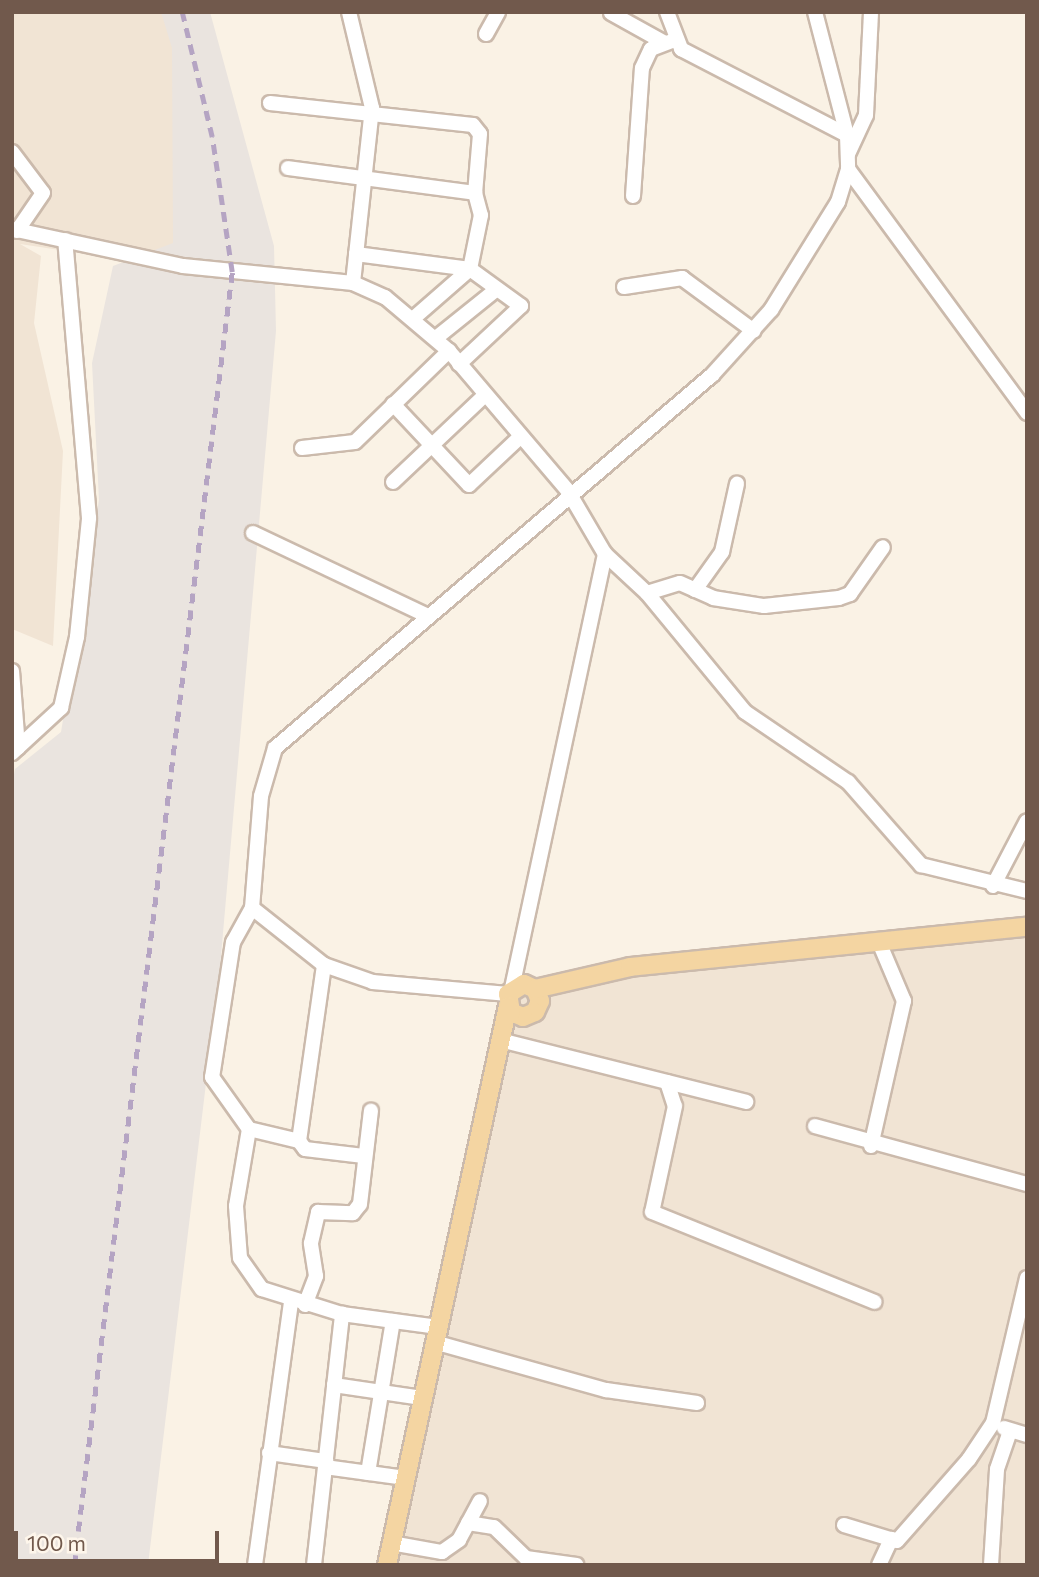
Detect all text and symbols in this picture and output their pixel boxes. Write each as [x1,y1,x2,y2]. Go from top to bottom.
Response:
scale bar [18,1518,222,1562]
text: 100 m [27,1530,86,1555]

